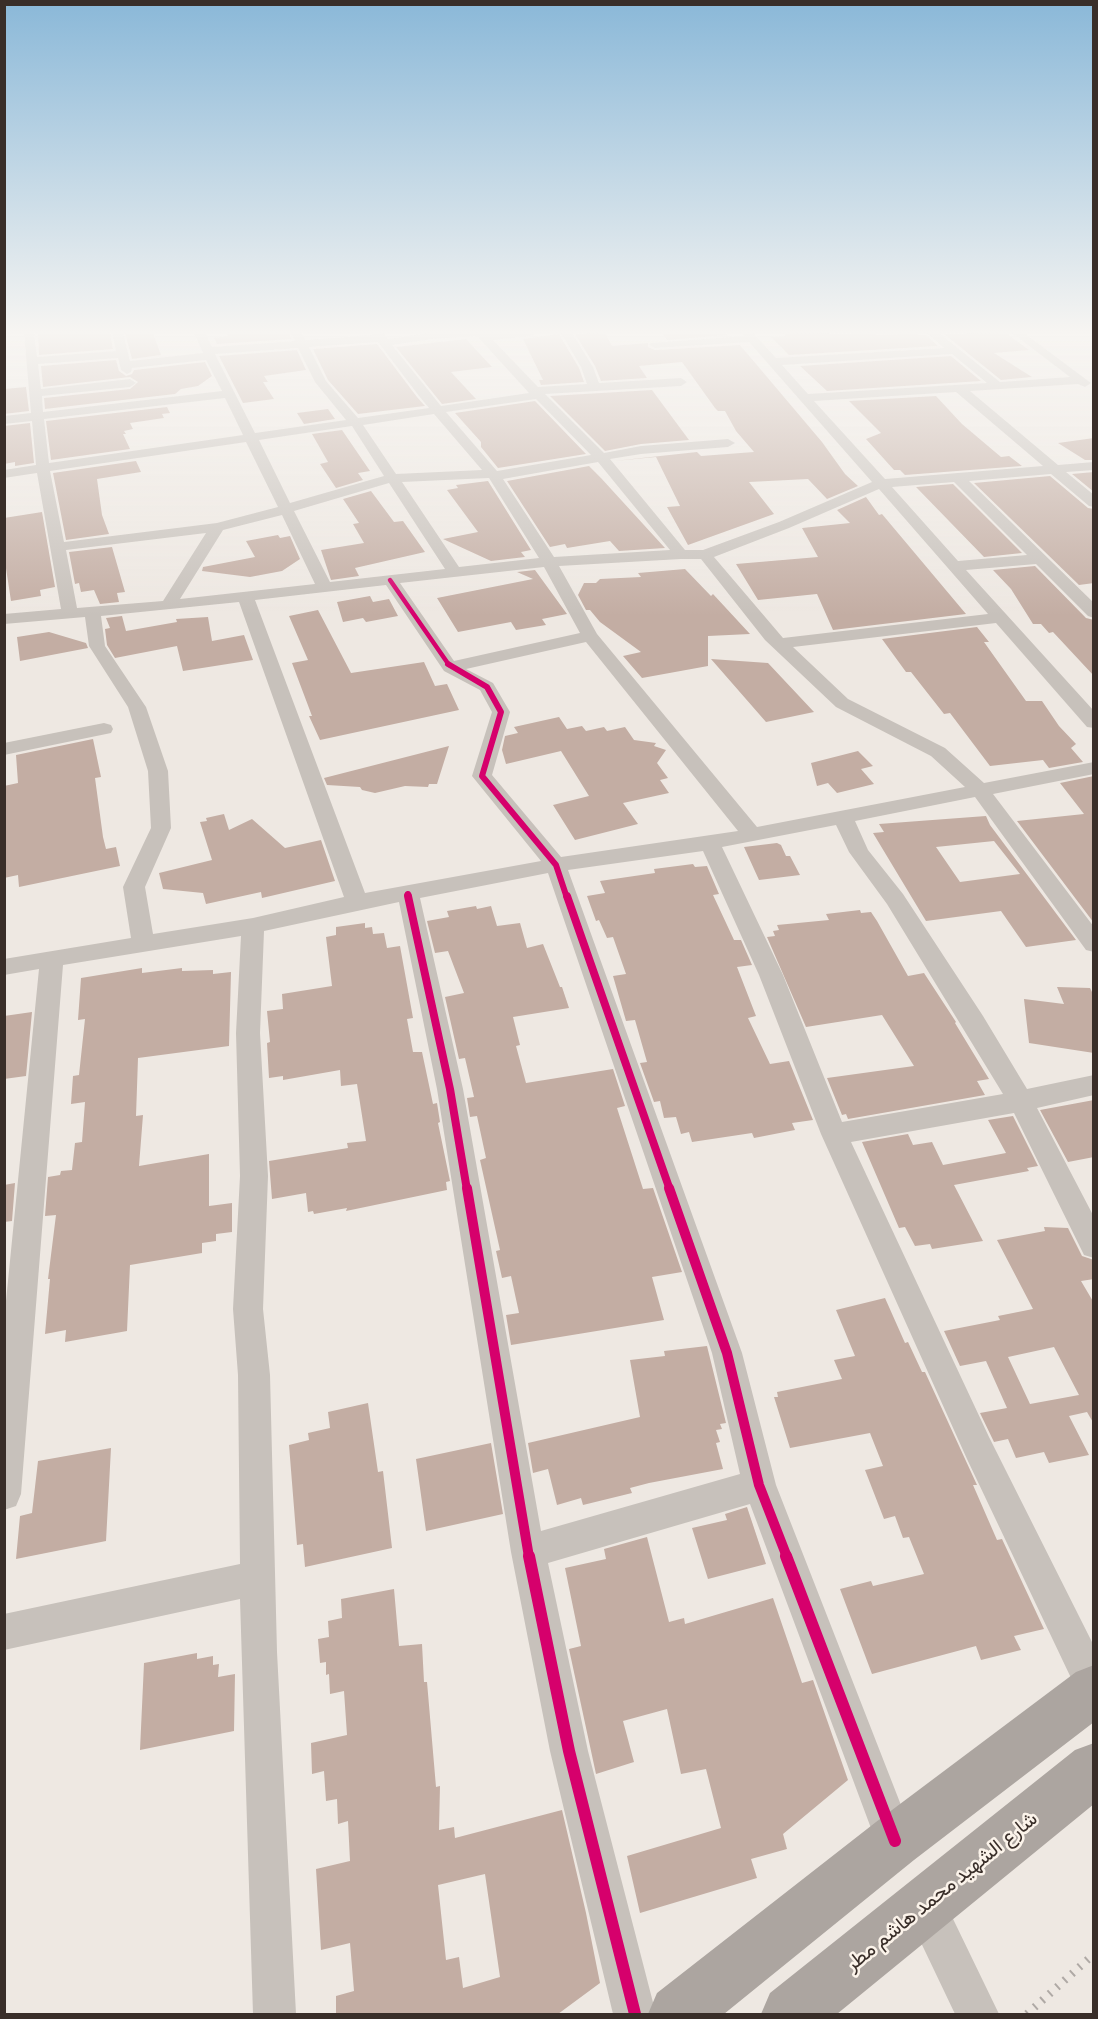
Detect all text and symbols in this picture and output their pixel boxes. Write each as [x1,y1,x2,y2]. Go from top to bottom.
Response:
street label: شارع الشهيد محمد هاشم مطر [841,1807,1043,1977]

